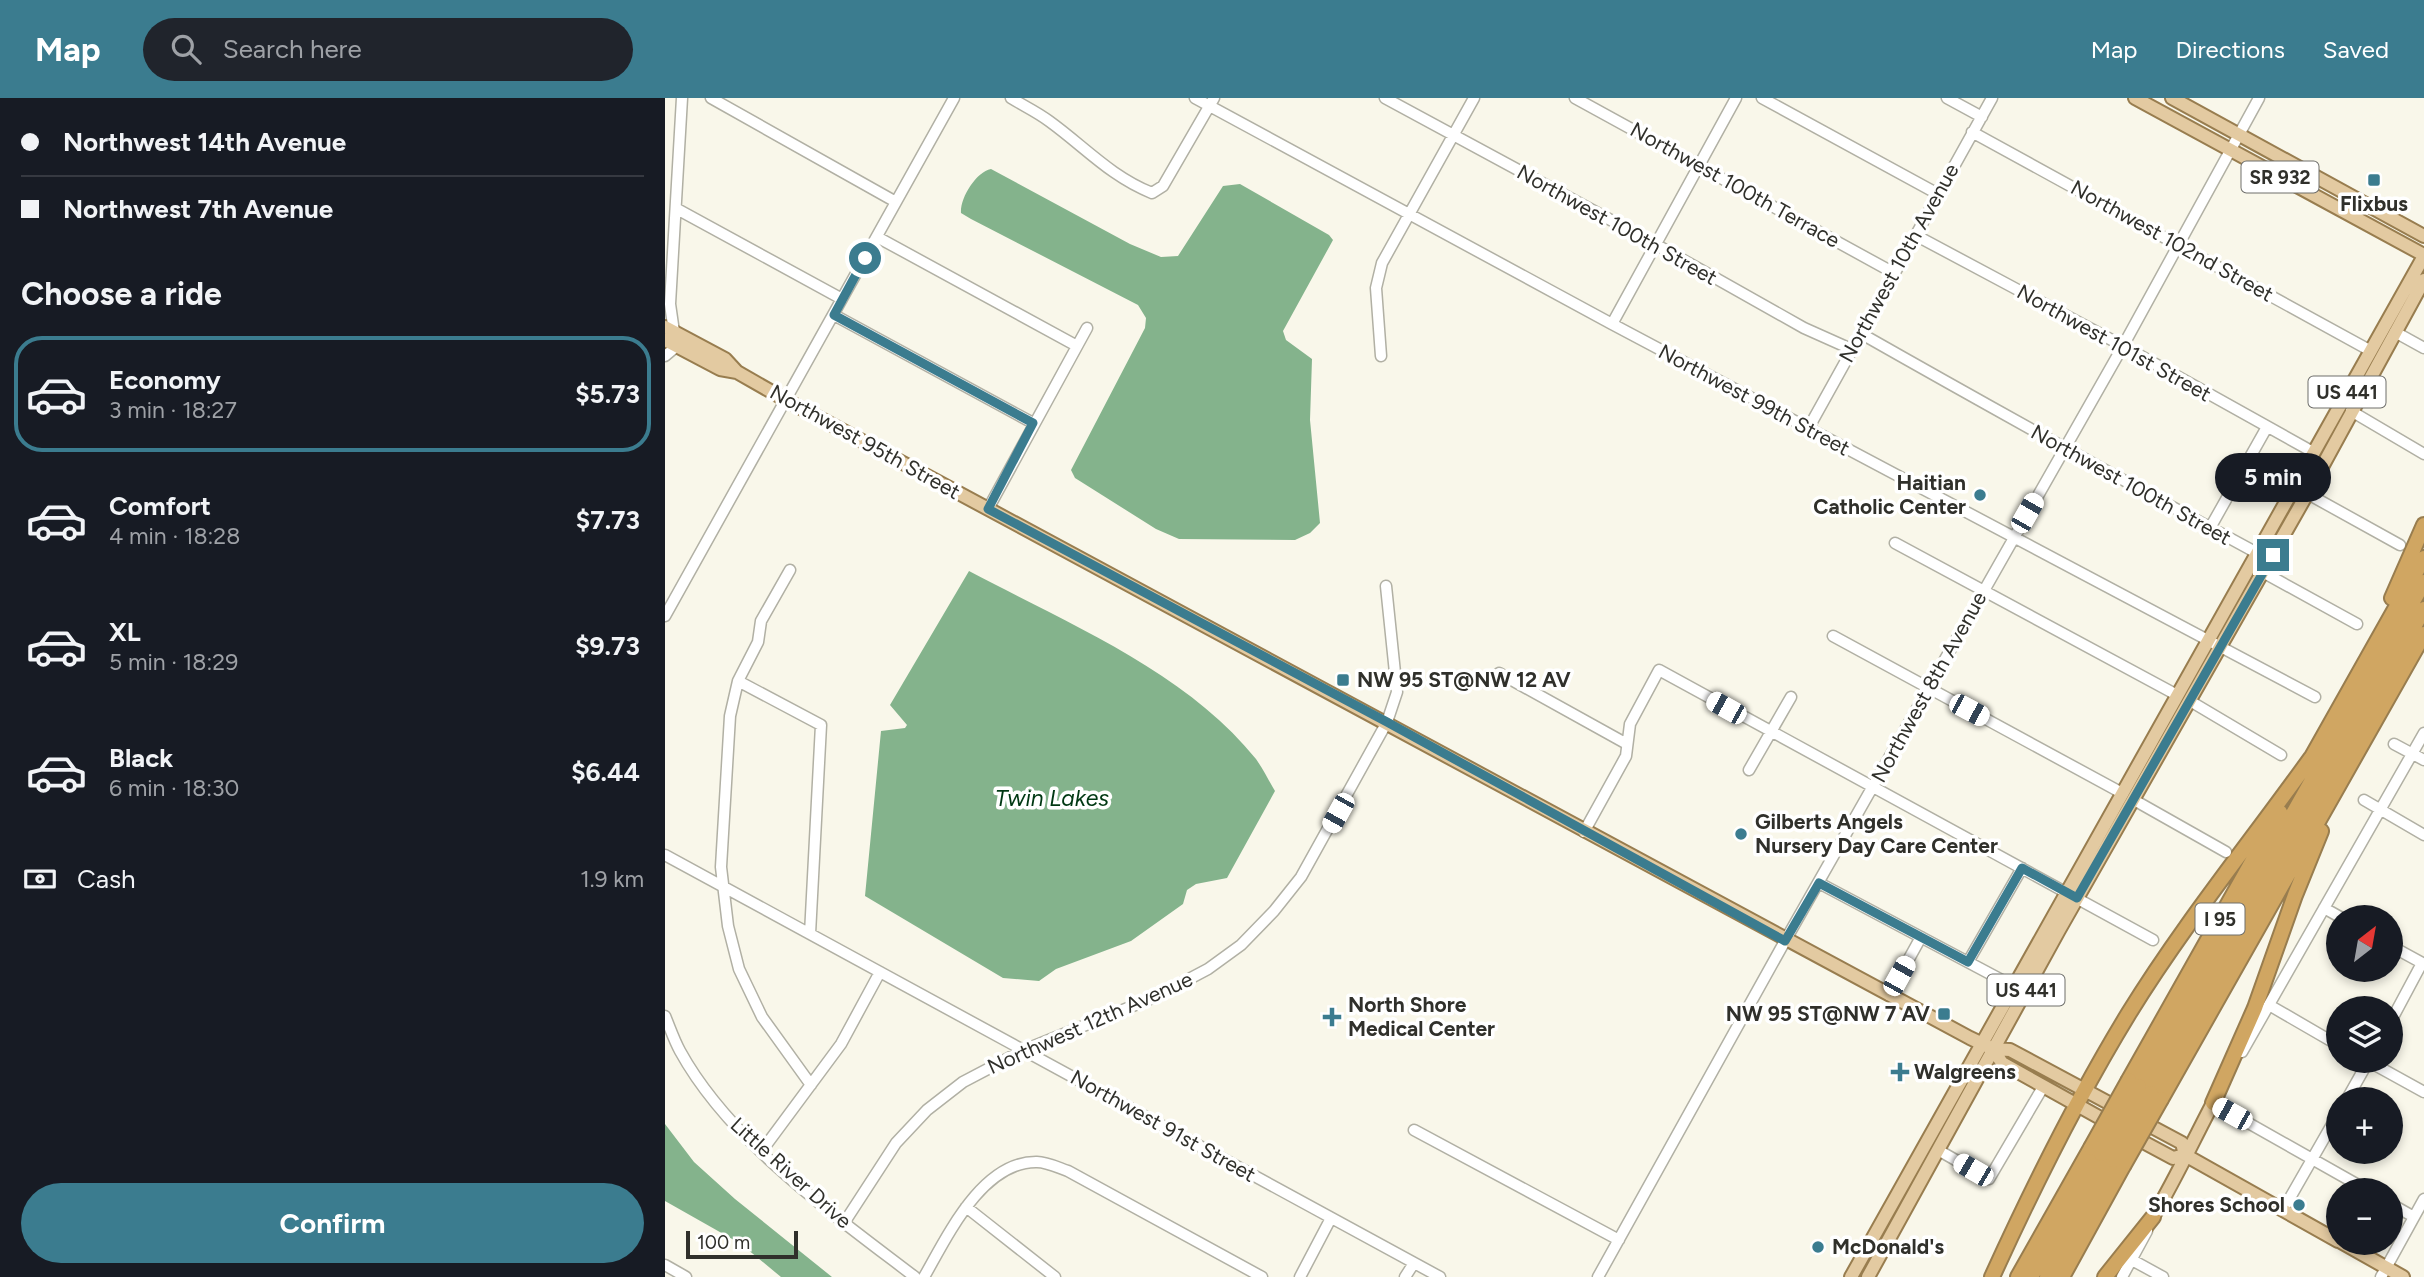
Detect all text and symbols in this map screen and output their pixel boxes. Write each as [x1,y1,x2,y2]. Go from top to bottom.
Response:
search box [143,18,633,81]
text: Map [35,30,101,69]
icon: search [167,30,205,68]
text: Search here [223,33,362,65]
text: Map [2091,35,2137,64]
text: Directions [2175,35,2285,64]
text: Saved [2323,35,2389,64]
street label: Northwest 100th Terrace [1626,117,1844,253]
text: Northwest 14th Avenue [63,126,346,158]
street label: Northwest 100th Street [1513,159,1722,290]
street label: Northwest 10th Avenue [1833,159,1964,367]
road number: SR 932 [2241,162,2319,192]
marker: Flixbus [2366,172,2382,188]
street label: Northwest 102nd Street [2067,174,2278,307]
place label: Flixbus [2340,191,2408,216]
text: Northwest 7th Avenue [63,193,333,225]
route start [849,242,881,274]
text: Choose a ride [21,275,222,313]
street label: Northwest 101st Street [2013,279,2216,406]
street label: Northwest 99th Street [1654,339,1854,461]
icon: car [25,363,88,426]
text: Economy [109,364,221,396]
road number: US 441 [2309,376,2385,408]
text: $5.73 [575,378,640,410]
street label: Northwest 95th Street [766,379,965,504]
text: 3 min · 18:27 [109,396,237,424]
street label: Northwest 100th Street [2027,419,2236,550]
callout: 5 min [2215,454,2331,503]
text: 5 min [2244,463,2302,491]
place label: Haitian Catholic Center [1813,470,1966,519]
marker: Haitian Catholic Center [1972,487,1988,503]
icon: car [25,489,88,552]
text: Comfort [109,490,211,522]
car [2008,490,2047,536]
text: $7.73 [576,504,640,536]
text: 4 min · 18:28 [109,522,240,550]
route end [2257,539,2289,571]
street label: Northwest 8th Avenue [1866,587,1991,787]
icon: car [25,615,88,678]
text: XL [109,616,141,648]
text: $9.73 [575,630,640,662]
text: 5 min · 18:29 [109,648,238,676]
place label: NW 95 ST@NW 12 AV [1357,667,1571,692]
marker: NW 95 ST@NW 12 AV [1335,672,1351,688]
car [1703,689,1750,727]
car [1946,691,1993,729]
icon: car [25,741,88,804]
text: Black [109,742,173,774]
text: $6.44 [571,756,640,788]
text: 6 min · 18:30 [109,774,239,802]
water label: Twin Lakes [995,784,1109,812]
car [1319,790,1358,836]
place label: Gilberts Angels Nursery Day Care Center [1755,809,1998,858]
marker: Gilberts Angels Nursery Day Care Center [1733,826,1749,842]
icon: cash [21,860,59,898]
text: Cash [77,863,136,895]
text: 1.9 km [580,865,644,893]
road number: I 95 [2195,904,2245,934]
north arrow [2326,905,2403,982]
map controls [2326,905,2403,1255]
car [1880,953,1919,999]
street label: Northwest 12th Avenue [983,966,1196,1079]
road number: US 441 [1987,974,2065,1006]
place label: North Shore Medical Center [1348,992,1495,1041]
button: layers [2326,996,2403,1073]
place label: NW 95 ST@NW 7 AV [1726,1001,1930,1026]
marker: NW 95 ST@NW 7 AV [1936,1006,1952,1022]
marker: North Shore Medical Center [1322,1007,1342,1027]
place label: Walgreens [1914,1059,2016,1084]
street label: Northwest 91st Street [1066,1064,1260,1187]
marker: Walgreens [1892,1064,1908,1080]
button: + [2326,1087,2403,1164]
car [2209,1095,2256,1133]
street label: Little River Drive [726,1112,857,1233]
car [1950,1150,1997,1190]
button: − [2326,1178,2403,1255]
button: Confirm [21,1183,644,1263]
place label: Shores School [2148,1192,2285,1217]
marker: Shores School [2291,1197,2307,1213]
scale bar [686,1228,798,1260]
text: 100 m [697,1231,750,1254]
place label: McDonald's [1832,1234,1944,1259]
marker: McDonald's [1810,1239,1826,1255]

